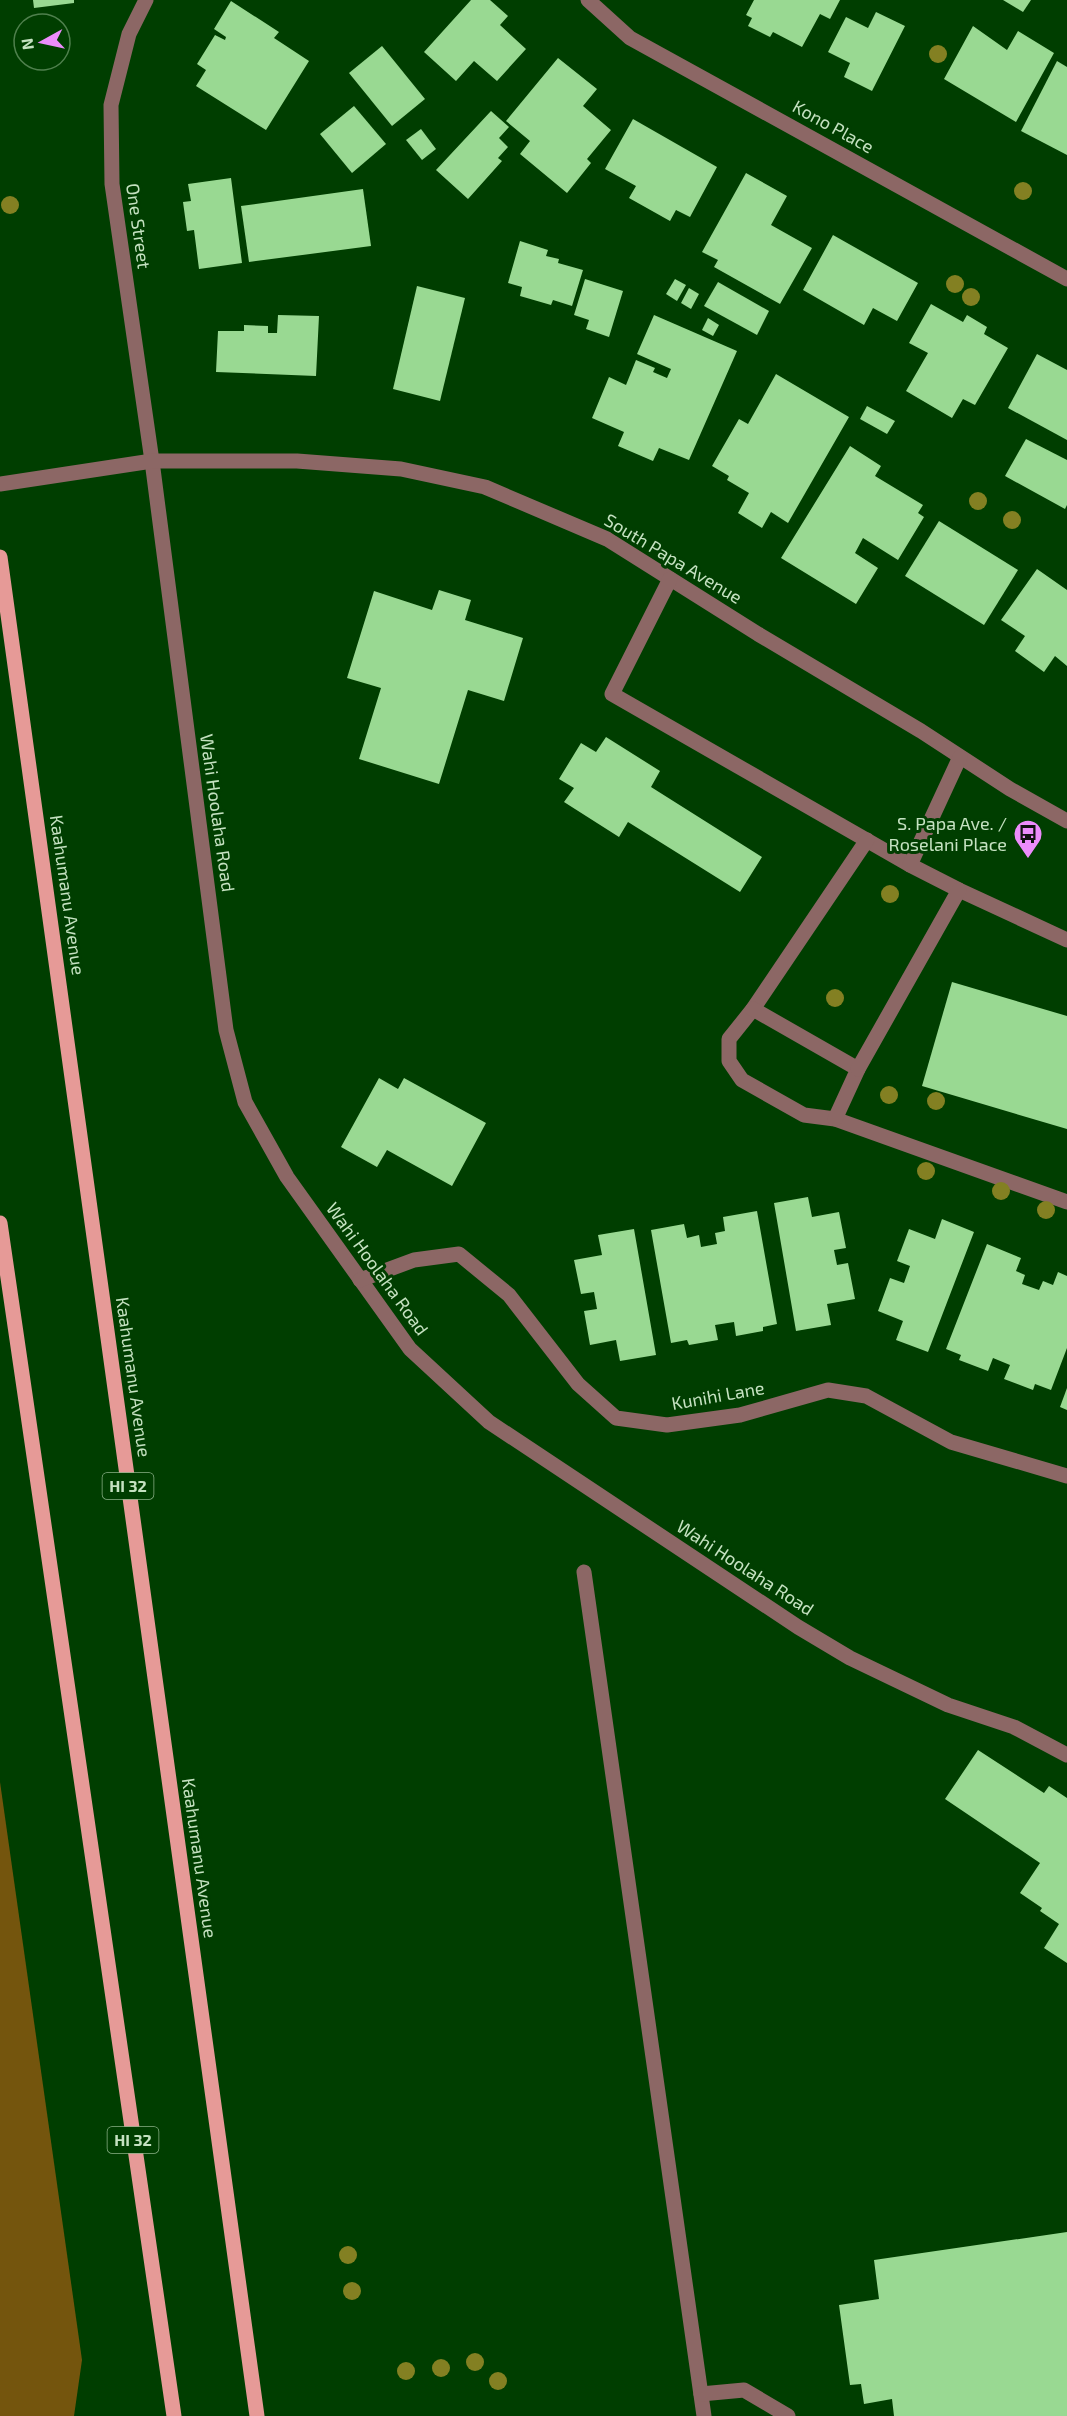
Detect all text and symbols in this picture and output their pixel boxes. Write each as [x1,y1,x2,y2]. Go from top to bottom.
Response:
north arrow [12,12,72,72]
text: N [16,37,37,51]
street label: Kono Place [789,95,878,157]
street label: One Street [122,182,156,270]
street label: South Papa Avenue [601,508,746,608]
street label: Wahi Hoolaha Road [196,733,240,893]
place label: S. Papa Ave. / Roselani Place [889,812,1007,855]
street label: Kaahumanu Avenue [46,813,90,976]
bus stop icon: S. Papa Ave. / Roselani Place [1012,818,1044,860]
street label: Wahi Hoolaha Road [322,1198,433,1339]
street label: Kaahumanu Avenue [112,1295,156,1458]
street label: Kunihi Lane [670,1376,766,1414]
road number: HI 32 [102,1473,154,1499]
street label: Wahi Hoolaha Road [673,1515,818,1620]
street label: Kaahumanu Avenue [178,1776,222,1939]
road number: HI 32 [108,2127,158,2153]

